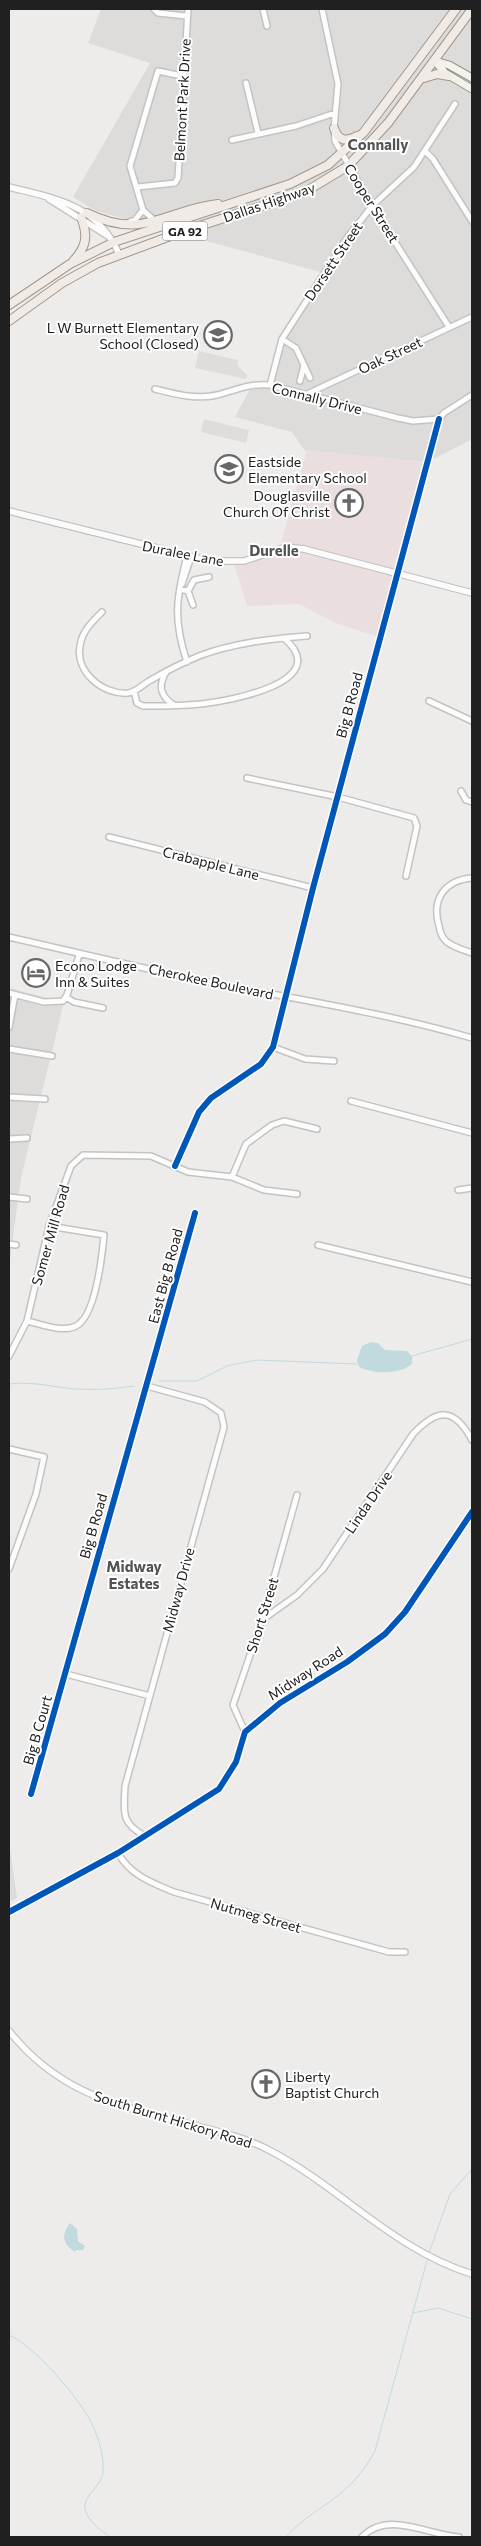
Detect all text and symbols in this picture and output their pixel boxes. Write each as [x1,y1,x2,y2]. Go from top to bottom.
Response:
street label: Belmont Park Drive [170,38,194,162]
district label: Connally [348,135,409,153]
street label: Cooper Street [341,160,403,246]
street label: Dallas Highway [221,178,317,226]
street label: Dorsett Street [300,218,366,304]
road number: GA 92 [162,222,208,240]
place label: L W Burnett Elementary School (Closed) [47,319,199,352]
school or university icon: L W Burnett Elementary School (Closed) [203,320,233,350]
street label: Oak Street [355,333,425,377]
street label: Connally Drive [270,379,364,417]
place label: Eastside Elementary School [248,453,367,486]
school or university icon: Eastside Elementary School [214,454,244,484]
place label: Douglasville Church Of Christ [223,487,330,520]
church icon: Douglasville Church Of Christ [334,488,364,518]
street label: Duralee Lane [141,537,225,569]
district label: Durelle [249,541,299,559]
street label: Big B Road [332,670,366,740]
street label: Crabapple Lane [161,843,261,883]
place label: Econo Lodge Inn & Suites [55,957,137,990]
hotel icon: Econo Lodge Inn & Suites [21,958,51,988]
street label: Cherokee Boulevard [147,959,275,1003]
street label: Somer Mill Road [28,1183,72,1287]
street label: East Big B Road [144,1227,186,1325]
street label: Linda Drive [341,1468,395,1536]
street label: Big B Road [76,1491,110,1561]
street label: Midway Drive [159,1546,197,1634]
district label: Midway Estates [106,1557,163,1592]
street label: Short Street [242,1575,282,1655]
street label: Midway Road [264,1642,346,1704]
street label: Big B Court [19,1693,55,1767]
street label: Nutmeg Street [209,1894,304,1936]
place label: Liberty Baptist Church [285,2068,379,2101]
church icon: Liberty Baptist Church [251,2069,281,2099]
street label: South Burnt Hickory Road [92,2087,254,2151]

